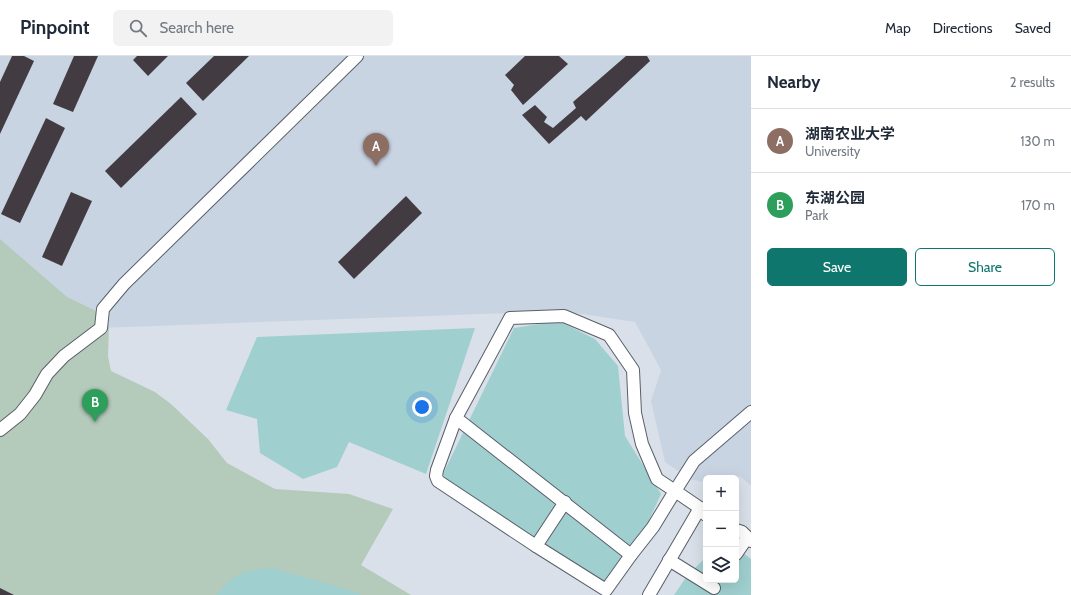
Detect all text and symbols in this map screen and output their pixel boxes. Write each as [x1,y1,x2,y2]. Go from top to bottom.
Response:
search box [113,10,393,46]
text: Pinpoint [20,16,89,39]
icon: search [127,17,149,39]
text: Search here [159,19,234,37]
text: Map [885,19,911,37]
text: Directions [933,19,993,37]
text: Saved [1015,19,1051,37]
text: Nearby [767,72,820,92]
text: 2 results [1010,74,1055,90]
text: 湖南农业大学 [805,125,895,143]
pin: A [363,133,389,166]
text: A [776,133,784,149]
text: 130 m [1020,133,1055,149]
text: University [805,143,860,159]
text: 东湖公园 [805,189,865,207]
text: B [776,197,784,213]
text: 170 m [1021,197,1055,213]
text: Park [805,207,828,223]
button: Save [767,248,907,286]
button: Share [915,248,1055,286]
pin: B [82,389,108,422]
your location [412,397,432,417]
map controls [703,475,739,583]
button: + [703,475,739,511]
button: − [703,511,739,547]
button: layers [703,547,739,583]

